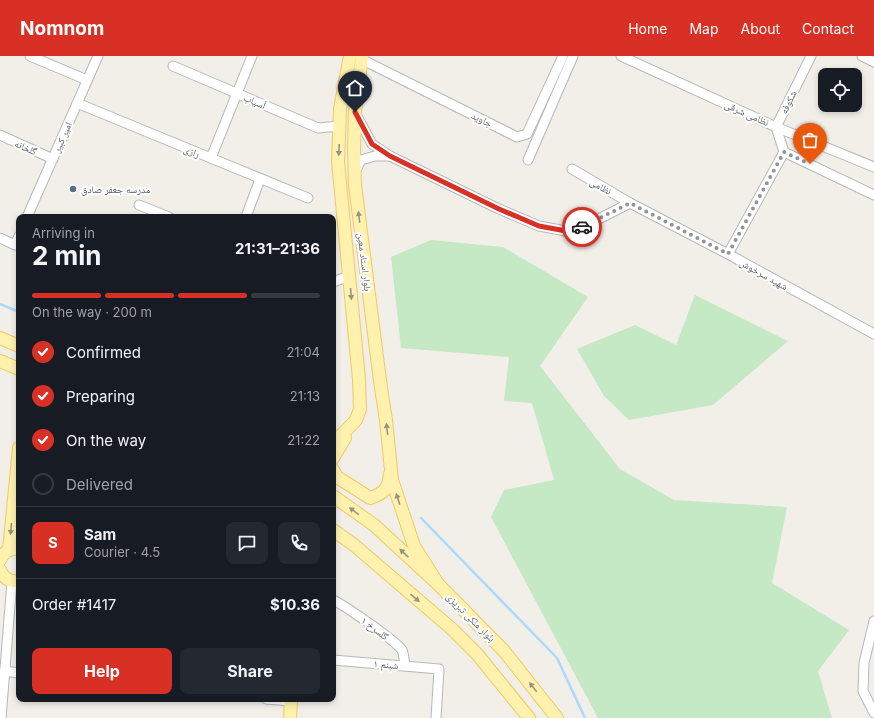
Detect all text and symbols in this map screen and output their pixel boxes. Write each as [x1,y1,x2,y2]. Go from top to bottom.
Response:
text: Nomnom [20,17,104,40]
text: Home [628,20,667,37]
text: Map [689,20,719,37]
text: About [741,20,780,37]
text: Contact [802,20,854,37]
map controls [818,68,862,112]
button: locate [818,68,862,112]
pin [338,71,372,112]
icon: home [344,77,366,99]
street label: شکوفه [777,88,799,116]
street label: آسیاب [242,91,268,111]
street label: نظامی شرقی [722,98,771,129]
street label: جاوید [470,109,495,130]
street label: امیر کبیر [50,120,74,155]
pin [793,123,827,164]
icon: bag [799,129,821,151]
street label: گلخانه [13,137,39,157]
street label: رازی [182,142,202,161]
one-way arrow [336,144,342,157]
street label: نظامی [588,175,614,198]
place label: مدرسه جعفر صادق [81,183,151,196]
marker: مدرسه جعفر صادق [68,184,78,194]
courier [562,207,602,247]
one-way arrow [356,211,362,223]
icon: car [571,216,593,238]
text: Arriving in [32,225,95,241]
street label: بلوار استاد معین [354,232,375,292]
text: 21:31–21:36 [235,239,320,258]
text: 2 min [32,240,102,271]
street label: شهید سرخوش [737,256,791,293]
one-way arrow [348,287,354,300]
text: On the way · 200 m [32,304,152,320]
icon: check [32,341,54,363]
text: Confirmed [66,343,141,362]
text: 21:04 [286,344,320,360]
icon: check [32,385,54,407]
text: Preparing [66,387,135,406]
text: 21:13 [290,388,320,404]
one-way arrow [384,423,390,435]
icon: check [32,429,54,451]
text: On the way [66,431,146,450]
text: 21:22 [287,432,320,448]
text: Delivered [66,475,133,494]
one-way arrow [395,492,401,504]
one-way arrow [348,506,359,515]
button: chat [226,522,268,564]
button: phone [278,522,320,564]
one-way arrow [8,523,15,535]
text: Sam [84,525,116,544]
text: S [48,533,58,552]
text: Courier · 4.5 [84,544,160,560]
one-way arrow [400,549,409,558]
street label: بلوار ملکى تبریزى [443,590,498,645]
one-way arrow [410,594,421,603]
text: Order #1417 [32,595,116,614]
text: $10.36 [270,595,320,614]
street label: گلسرخ ۱ [358,614,391,643]
button: Help [32,648,172,694]
button: Share [180,648,320,694]
street label: شبنم ۱ [373,657,399,673]
one-way arrow [528,682,537,693]

